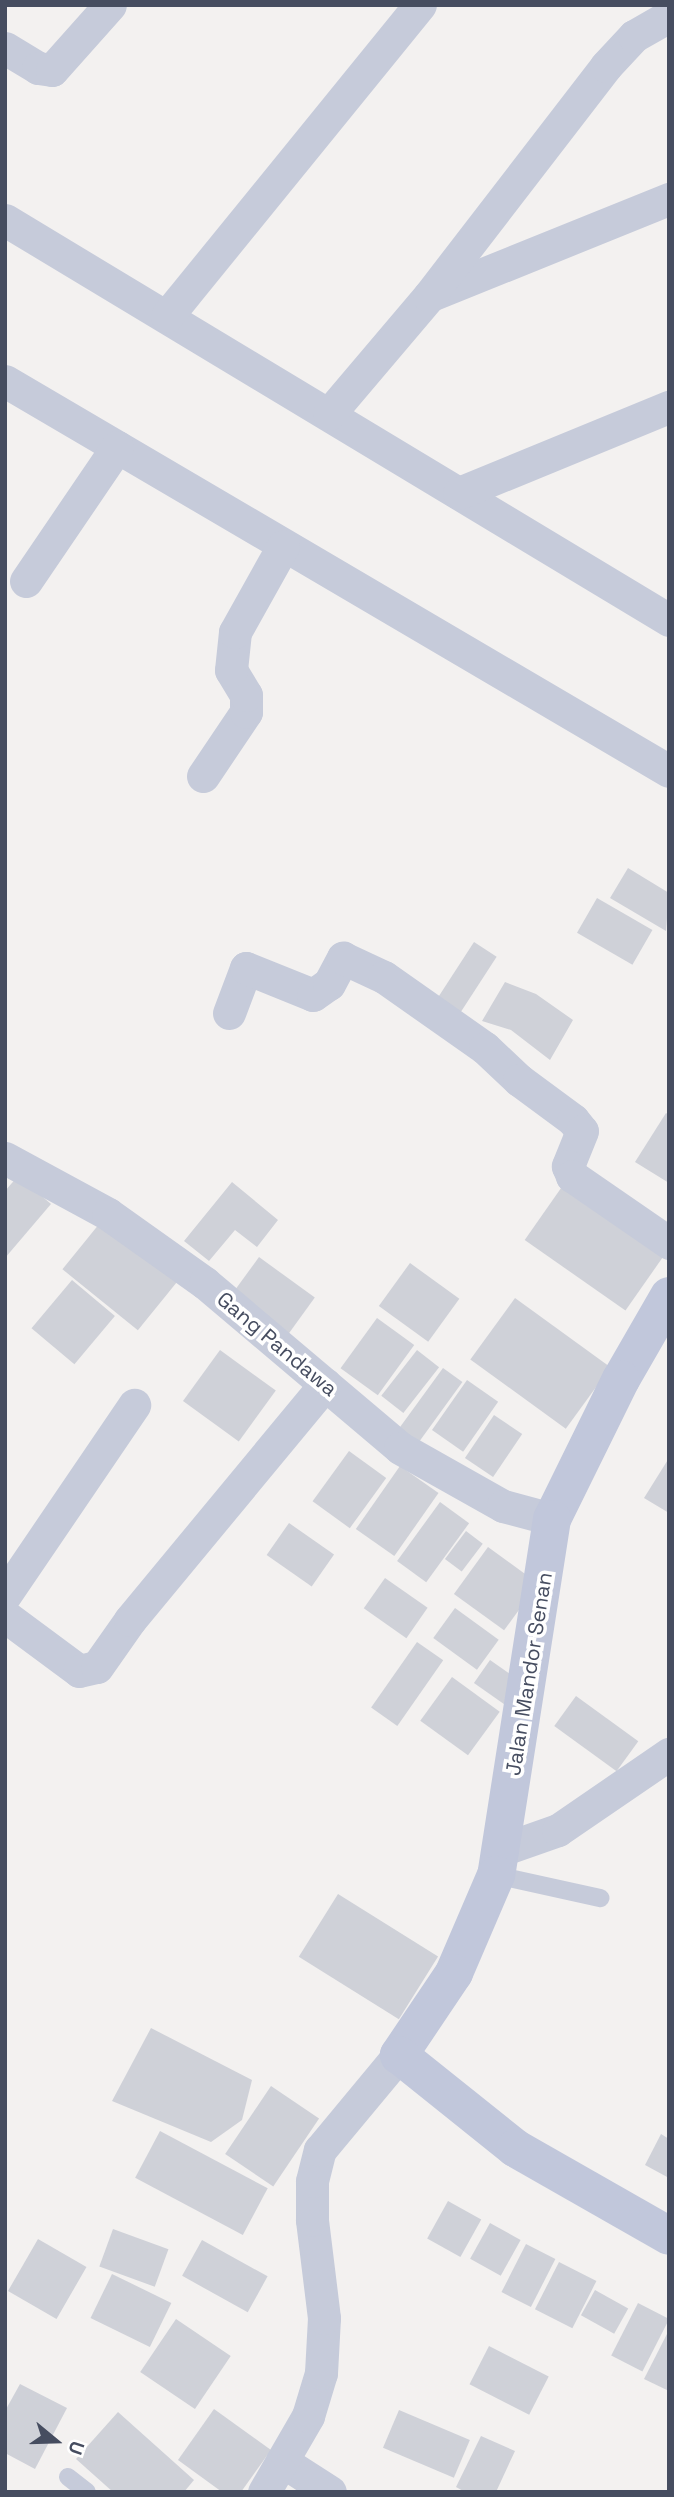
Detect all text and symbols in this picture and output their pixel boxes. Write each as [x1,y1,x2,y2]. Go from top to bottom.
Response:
street label: Gang Pandawa [212,1286,342,1402]
street label: Jalan Mandor Senan [500,1571,558,1777]
north arrow [21,2406,91,2476]
text: U [62,2438,90,2458]

